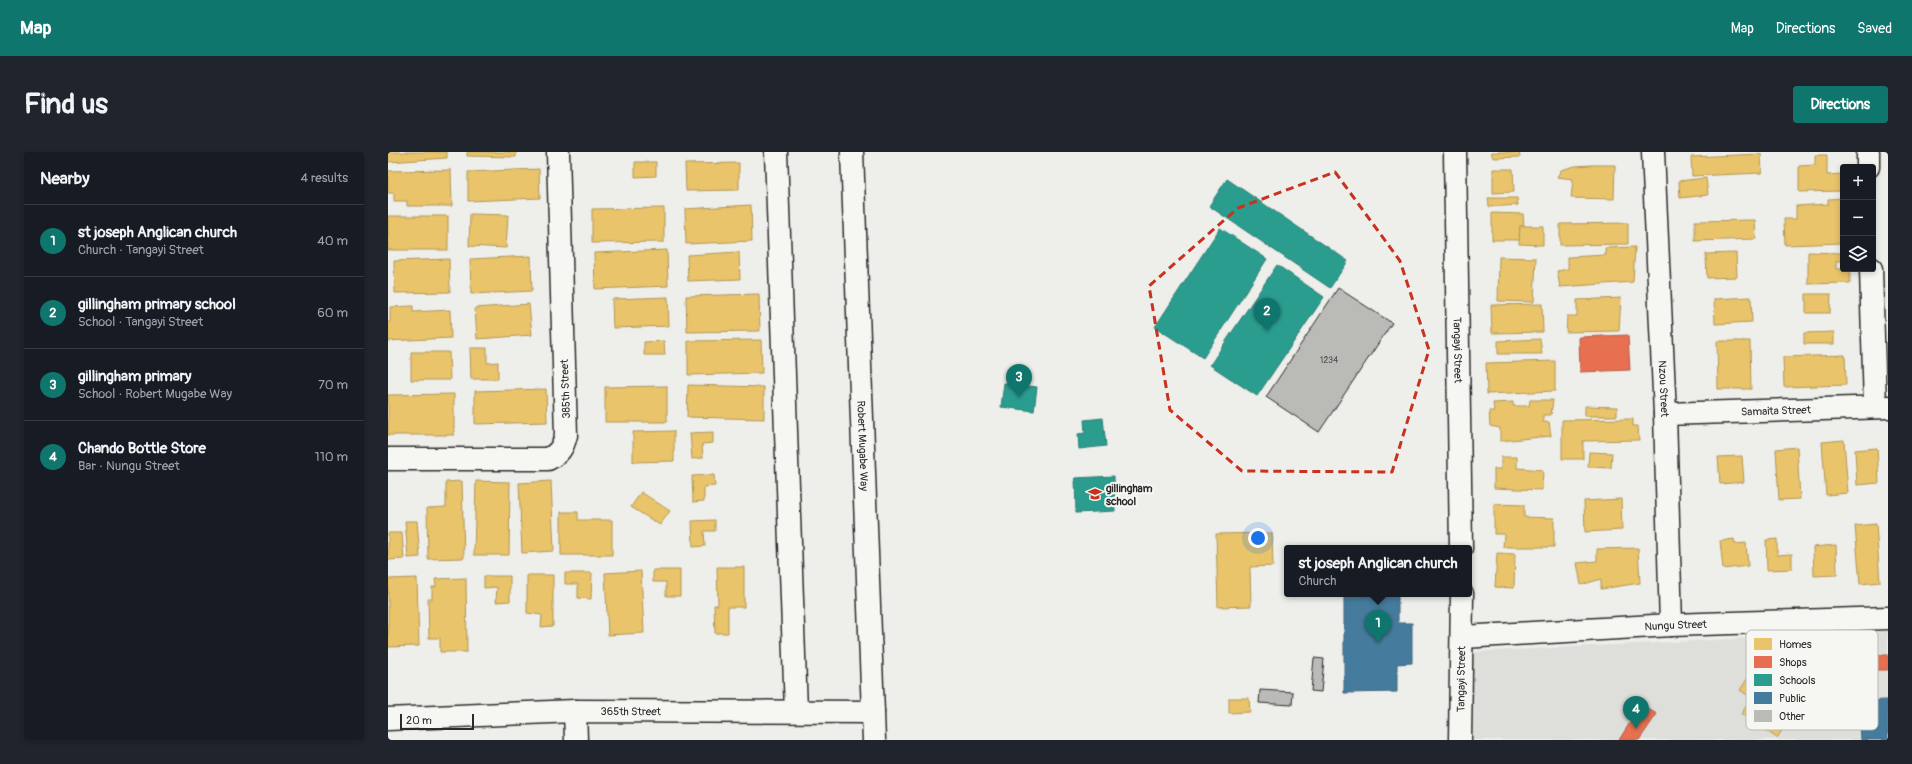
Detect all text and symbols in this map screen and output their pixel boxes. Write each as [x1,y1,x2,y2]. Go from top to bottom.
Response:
text: Map [20,16,51,40]
text: Map [1731,20,1754,37]
text: Directions [1776,20,1835,37]
text: Saved [1857,20,1892,37]
button: Directions [1793,86,1888,123]
text: Find us [24,87,108,122]
map controls [1840,164,1876,272]
button: + [1840,164,1876,200]
text: Nearby [40,168,89,189]
text: 4 results [301,170,348,186]
button: − [1840,200,1876,236]
text: st joseph Anglican church [78,223,237,242]
text: 1 [50,233,56,249]
text: 40 m [317,233,348,249]
button: layers [1840,236,1876,272]
text: Church · Tangayi Street [78,242,204,258]
text: gillingham primary school [78,295,236,314]
pin: 2 [1254,298,1280,331]
text: 2 [49,305,57,321]
text: 60 m [317,305,348,321]
text: School · Tangayi Street [78,314,203,330]
street label: Tangayi Street [1450,317,1465,384]
house number: 1234 [1320,355,1339,366]
street label: 385th Street [558,358,573,419]
street label: Nzou Street [1656,360,1671,418]
pin: 3 [1006,364,1032,397]
text: gillingham primary [78,367,191,386]
text: 3 [49,377,57,393]
text: 70 m [318,377,348,393]
text: School · Robert Mugabe Way [78,386,232,402]
street label: Robert Mugabe Way [854,400,871,492]
street label: Samaita Street [1741,403,1812,419]
text: Chando Bottle Store [78,439,206,458]
text: 4 [49,449,57,465]
text: 110 m [315,449,348,465]
text: Bar · Nungu Street [78,458,180,474]
place label: gillingham school [1106,482,1153,508]
school or university icon: gillingham school [1087,486,1103,502]
your location [1248,528,1268,548]
popup [1284,545,1472,597]
text: st joseph Anglican church [1298,554,1458,573]
text: Church [1298,573,1336,589]
pin: 1 [1365,610,1391,643]
street label: Nungu Street [1644,618,1708,634]
legend [1746,630,1878,730]
text: Homes [1779,638,1812,651]
street label: Tangayi Street [1454,645,1468,712]
text: Shops [1779,656,1807,669]
text: Schools [1779,674,1816,687]
text: Public [1779,692,1807,705]
pin: 4 [1623,696,1649,729]
street label: 365th Street [601,705,662,718]
text: Other [1779,710,1805,723]
scale bar [400,712,474,731]
text: 20 m [406,714,432,727]

